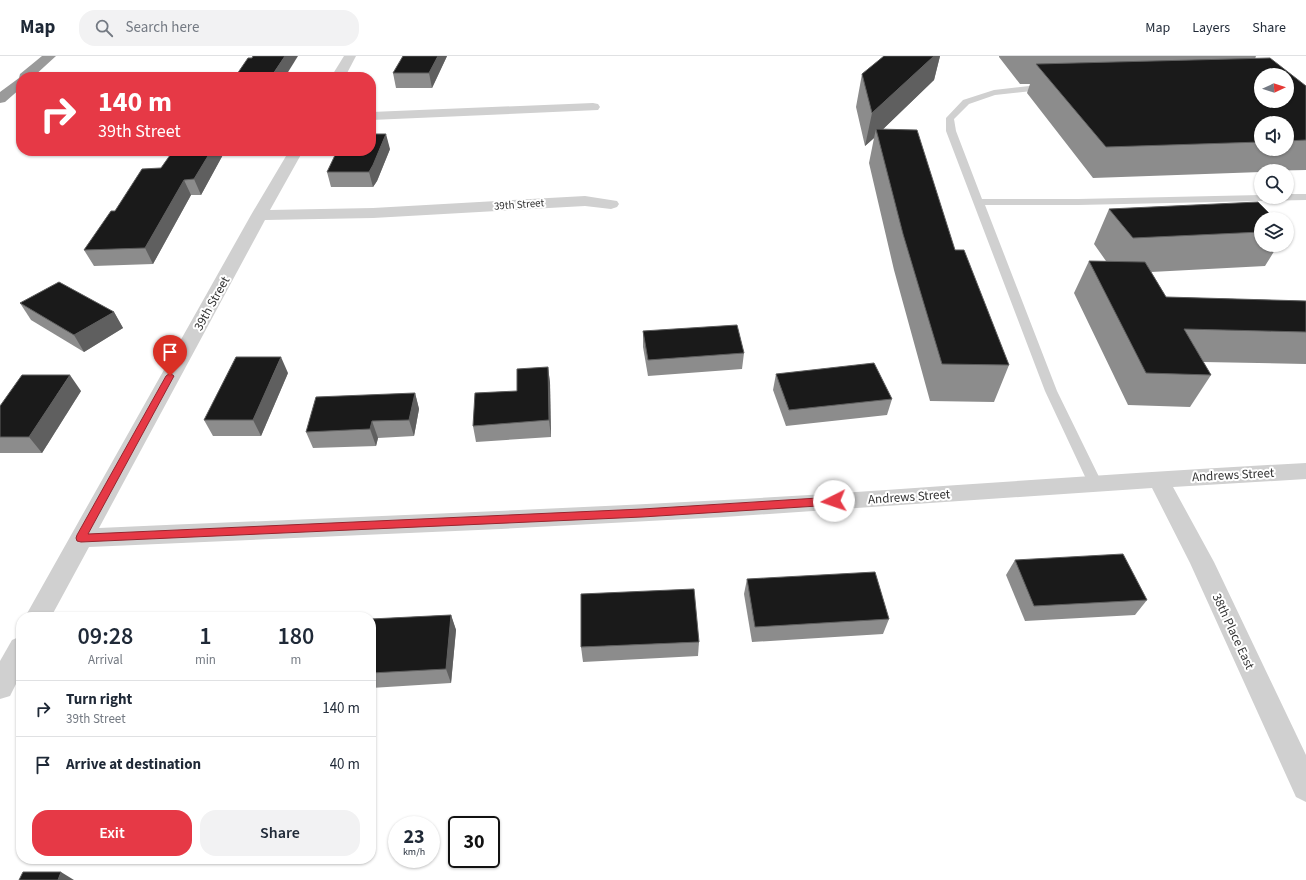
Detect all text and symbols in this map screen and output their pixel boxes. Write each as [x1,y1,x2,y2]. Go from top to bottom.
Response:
search box [79,10,359,46]
text: Map [20,14,55,41]
icon: search [93,17,115,39]
text: Search here [125,17,199,38]
text: Map [1145,18,1170,38]
text: Layers [1192,18,1230,38]
text: Share [1252,18,1286,38]
north arrow [1254,68,1294,108]
map controls [1254,68,1294,252]
text: 140 m [98,82,172,122]
icon: right [32,88,84,140]
button: sound [1254,116,1294,156]
text: 39th Street [98,119,180,144]
button: search [1254,164,1294,204]
street label: 39th Street [493,195,545,214]
button: layers [1254,212,1294,252]
street label: 39th Street [190,273,234,334]
pin [153,335,187,376]
icon: arrive [159,341,181,363]
street label: Andrews Street [1192,464,1275,486]
position arrow [813,480,855,522]
street label: Andrews Street [867,485,951,509]
street label: 38th Place East [1208,591,1259,673]
text: 09:28 [78,619,133,654]
text: 1 [199,619,212,654]
text: 180 [278,619,314,654]
text: Arrival [88,651,123,669]
text: min [195,651,216,669]
text: m [291,651,301,669]
text: Turn right [66,689,132,710]
icon: right [32,698,54,720]
text: 140 m [322,698,360,719]
text: 39th Street [66,710,126,728]
icon: arrive [32,754,54,776]
text: Arrive at destination [66,754,201,775]
text: 40 m [330,754,360,775]
button: Exit [32,810,192,856]
button: Share [200,810,360,856]
speed limit sign: 30 [448,816,500,868]
text: 23 [403,823,425,851]
text: km/h [403,845,425,859]

